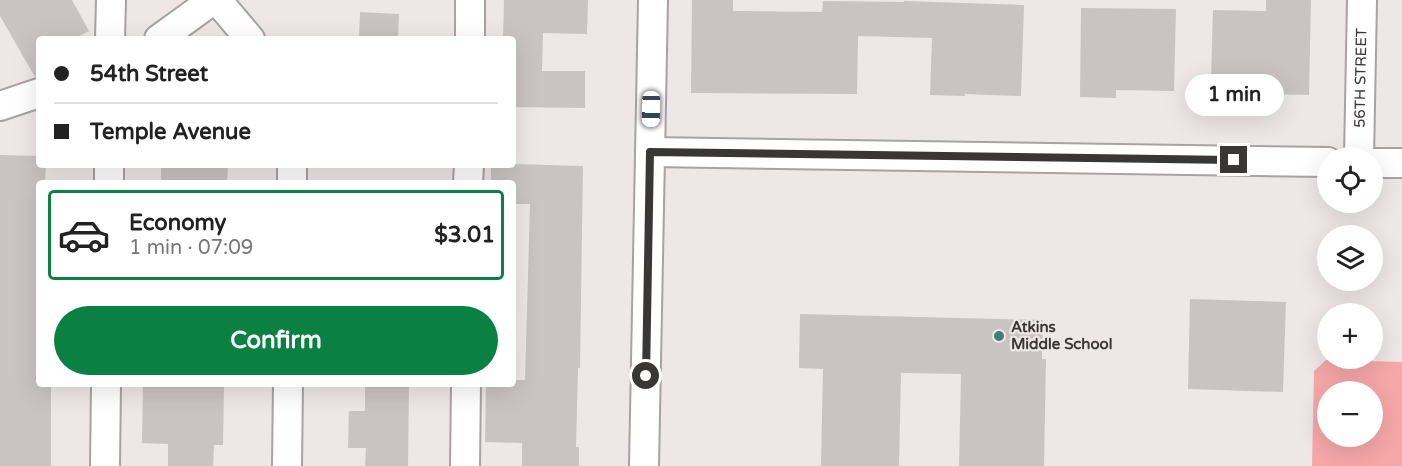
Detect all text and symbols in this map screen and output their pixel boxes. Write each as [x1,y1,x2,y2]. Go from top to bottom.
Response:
street label: 56TH STREET [1351,28,1370,128]
text: 54th Street [90,61,208,87]
callout: 1 min [1184,73,1284,115]
text: 1 min [1208,83,1261,107]
car [642,91,660,127]
text: Temple Avenue [90,119,251,145]
route end [1220,146,1247,173]
map controls [1317,147,1383,447]
button: locate [1317,147,1383,213]
icon: car [57,208,111,262]
text: Economy [129,210,226,236]
text: $3.01 [434,222,495,248]
button: layers [1317,225,1383,291]
text: 1 min · 07:09 [129,236,253,260]
button: + [1317,303,1383,369]
button: Confirm [54,306,498,375]
place label: Atkins Middle School [1011,318,1112,353]
marker: Atkins Middle School [992,329,1006,343]
route start [632,362,659,389]
button: − [1317,381,1383,447]

